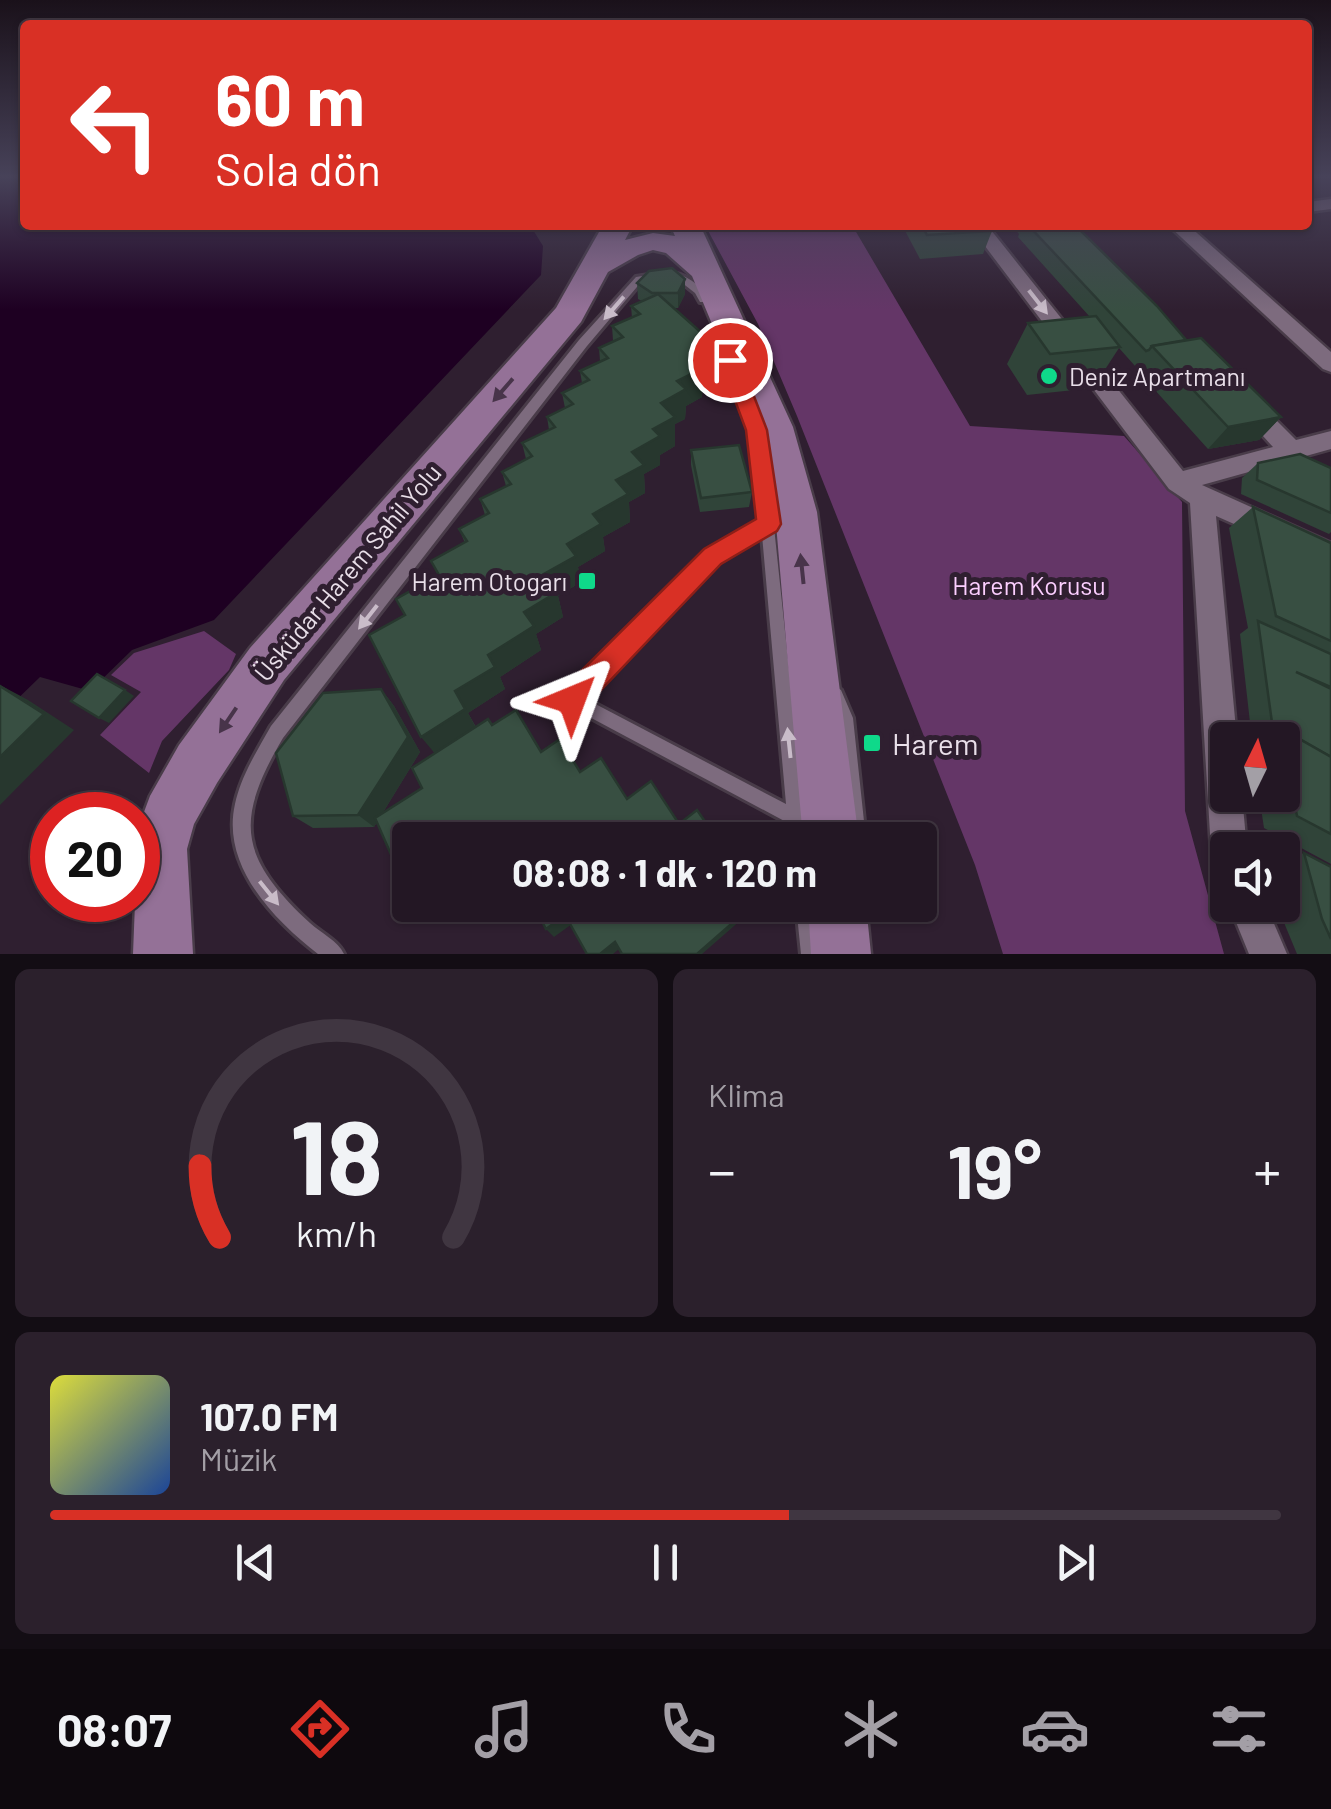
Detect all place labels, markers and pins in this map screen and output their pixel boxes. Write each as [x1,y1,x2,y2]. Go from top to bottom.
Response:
pin [688,318,773,403]
place label: Deniz Apartmanı [1069,361,1245,391]
marker: Deniz Apartmanı [1038,365,1060,387]
place label: Harem Otogarı [411,566,567,596]
marker: Harem Otogarı [576,570,598,592]
place label: Harem [892,725,979,761]
marker: Harem [861,732,883,754]

